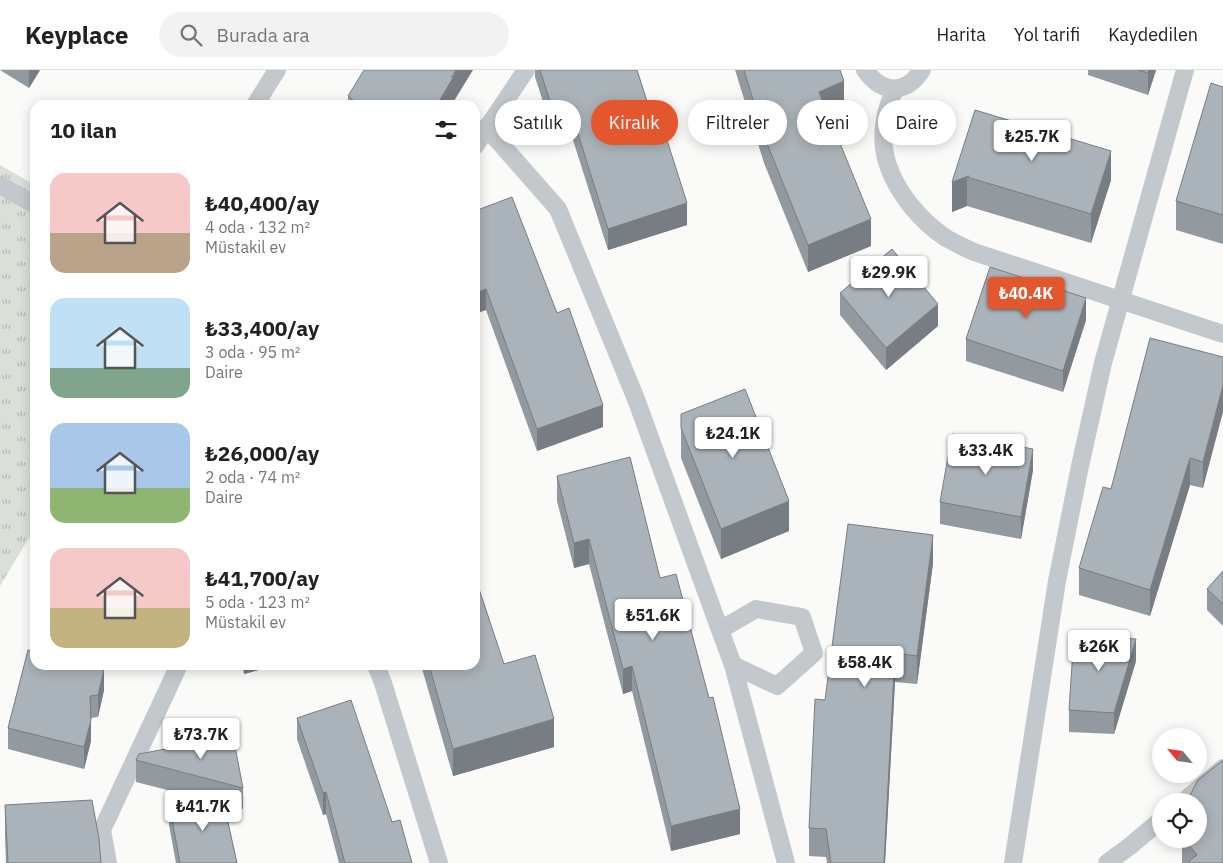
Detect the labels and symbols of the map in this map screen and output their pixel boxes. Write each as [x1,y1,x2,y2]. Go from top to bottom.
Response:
pin: ₺25.7K [991,119,1073,162]
pin: ₺29.9K [848,256,930,298]
pin: ₺40.4K [985,276,1067,319]
pin: ₺24.1K [692,416,774,459]
pin: ₺33.4K [945,434,1027,476]
pin: ₺51.6K [612,598,694,641]
pin: ₺26K [1069,630,1129,672]
pin: ₺58.4K [824,646,906,688]
pin: ₺73.7K [160,718,242,760]
north arrow [1152,728,1208,782]
pin: ₺41.7K [162,790,244,832]

